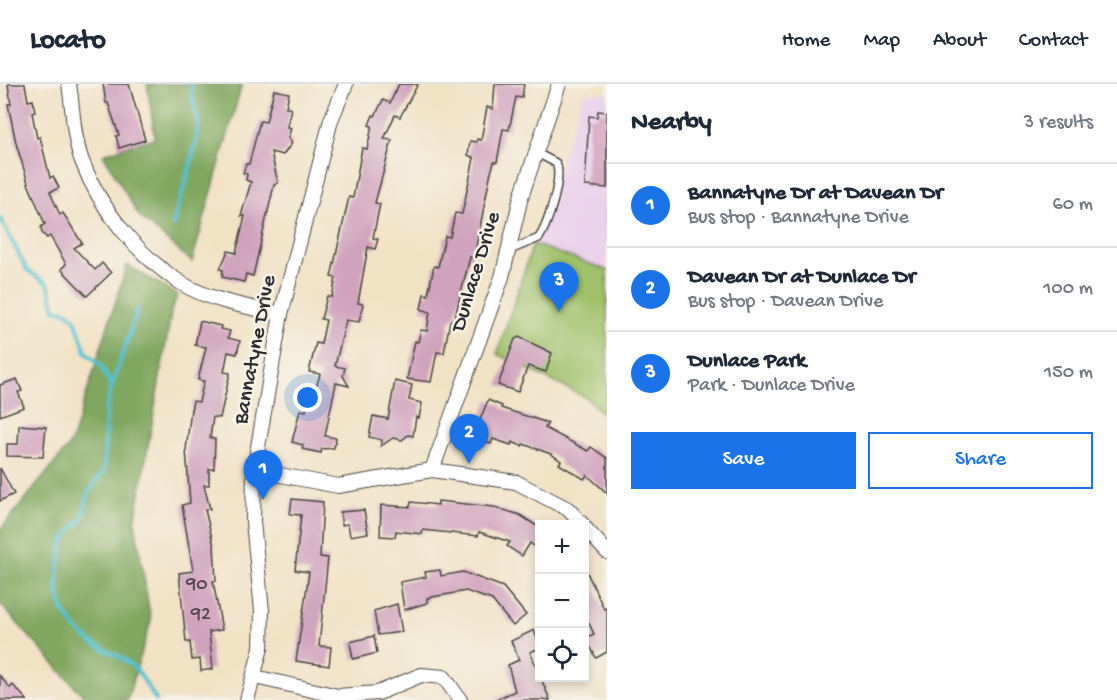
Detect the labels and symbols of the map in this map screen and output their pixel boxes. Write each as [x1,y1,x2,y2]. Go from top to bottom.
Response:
street label: Dunlace Drive [446,208,508,337]
pin: 3 [540,262,578,312]
street label: Bannatyne Drive [229,273,283,428]
your location [293,383,322,412]
pin: 2 [450,414,488,464]
pin: 1 [244,450,282,500]
house number: 90 [185,574,208,597]
house number: 92 [190,604,211,627]

